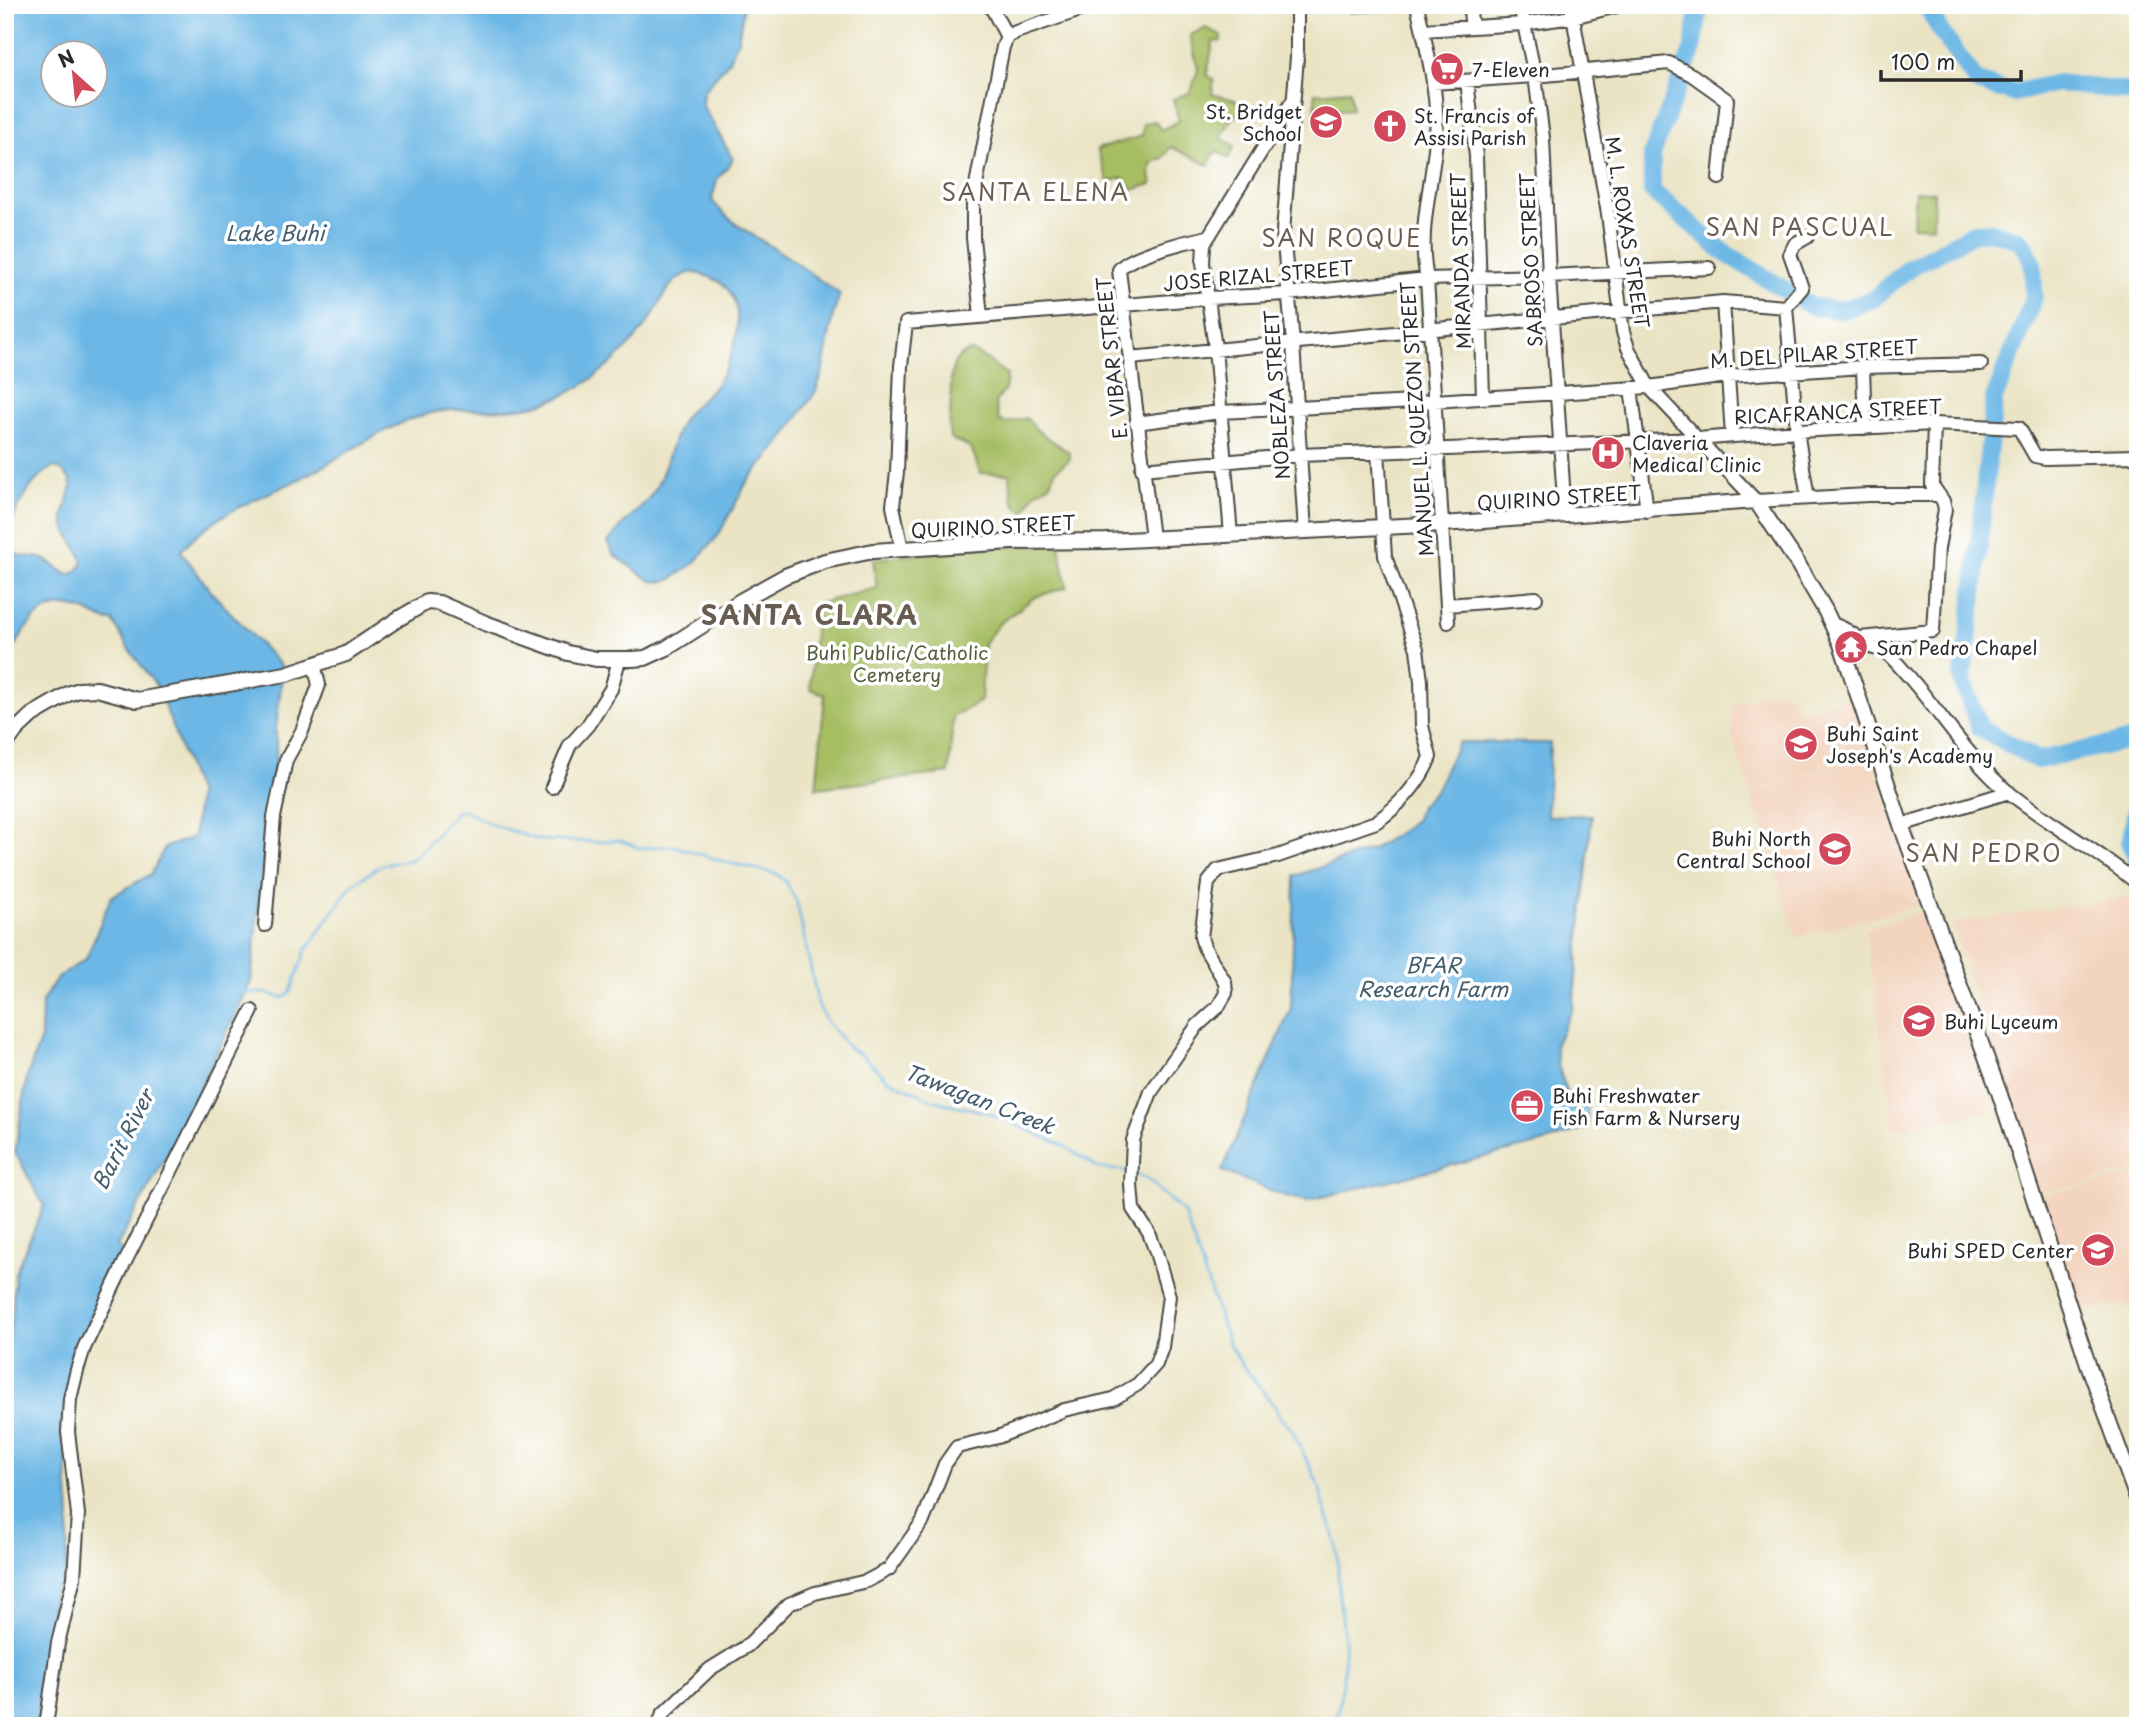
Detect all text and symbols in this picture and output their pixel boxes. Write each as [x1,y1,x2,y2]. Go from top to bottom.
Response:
north arrow [38,38,108,108]
scale bar [1881,38,2021,82]
text: N [53,42,79,74]
text: 100 m [1891,45,1955,77]
supermarket icon: 7-Eleven [1428,50,1466,88]
place label: 7-Eleven [1472,55,1550,83]
place label: St. Bridget School [1206,97,1302,147]
place label: St. Francis of Assisi Parish [1414,101,1536,151]
school or university icon: St. Bridget School [1307,103,1345,141]
church icon: St. Francis of Assisi Parish [1371,107,1409,145]
street label: M. L. ROXAS STREET [1599,134,1657,330]
street label: MIRANDA STREET [1443,172,1477,350]
street label: SABROSO STREET [1511,172,1549,348]
district label: SANTA ELENA [942,174,1130,209]
district label: SAN PASCUAL [1706,209,1894,244]
water label: Lake Buhi [226,216,328,248]
district label: SAN ROQUE [1261,220,1423,255]
street label: JOSE RIZAL STREET [1162,253,1354,297]
street label: E. VIBAR STREET [1089,276,1133,440]
street label: MANUEL L. QUEZON STREET [1392,280,1440,557]
street label: NOBLEZA STREET [1256,309,1296,481]
street label: M. DEL PILAR STREET [1709,332,1919,374]
street label: RICAFRANCA STREET [1733,392,1943,430]
place label: Claveria Medical Clinic [1632,428,1761,478]
hospital icon: Claveria Medical Clinic [1589,434,1627,472]
street label: QUIRINO STREET [1476,477,1642,517]
street label: QUIRINO STREET [910,508,1076,544]
district label: SANTA CLARA [701,595,919,634]
temple icon: San Pedro Chapel [1832,628,1870,666]
place label: San Pedro Chapel [1876,633,2037,661]
park label: Buhi Public/Catholic Cemetery [806,638,988,688]
place label: Buhi Saint Joseph's Academy [1826,719,1993,769]
school or university icon: Buhi Saint Joseph's Academy [1782,725,1820,763]
place label: Buhi North Central School [1676,824,1811,874]
school or university icon: Buhi North Central School [1816,830,1854,868]
district label: SAN PEDRO [1906,835,2062,870]
water label: BFAR Research Farm [1358,948,1509,1004]
school or university icon: Buhi Lyceum [1900,1002,1938,1040]
place label: Buhi Lyceum [1944,1007,2059,1035]
water label: Tawagan Creek [900,1055,1061,1142]
water label: Barit River [83,1081,162,1195]
place label: Buhi Freshwater Fish Farm & Nursery [1552,1081,1740,1131]
office icon: Buhi Freshwater Fish Farm & Nursery [1508,1087,1546,1125]
school or university icon: Buhi SPED Center [2079,1231,2117,1269]
place label: Buhi SPED Center [1907,1236,2074,1264]

